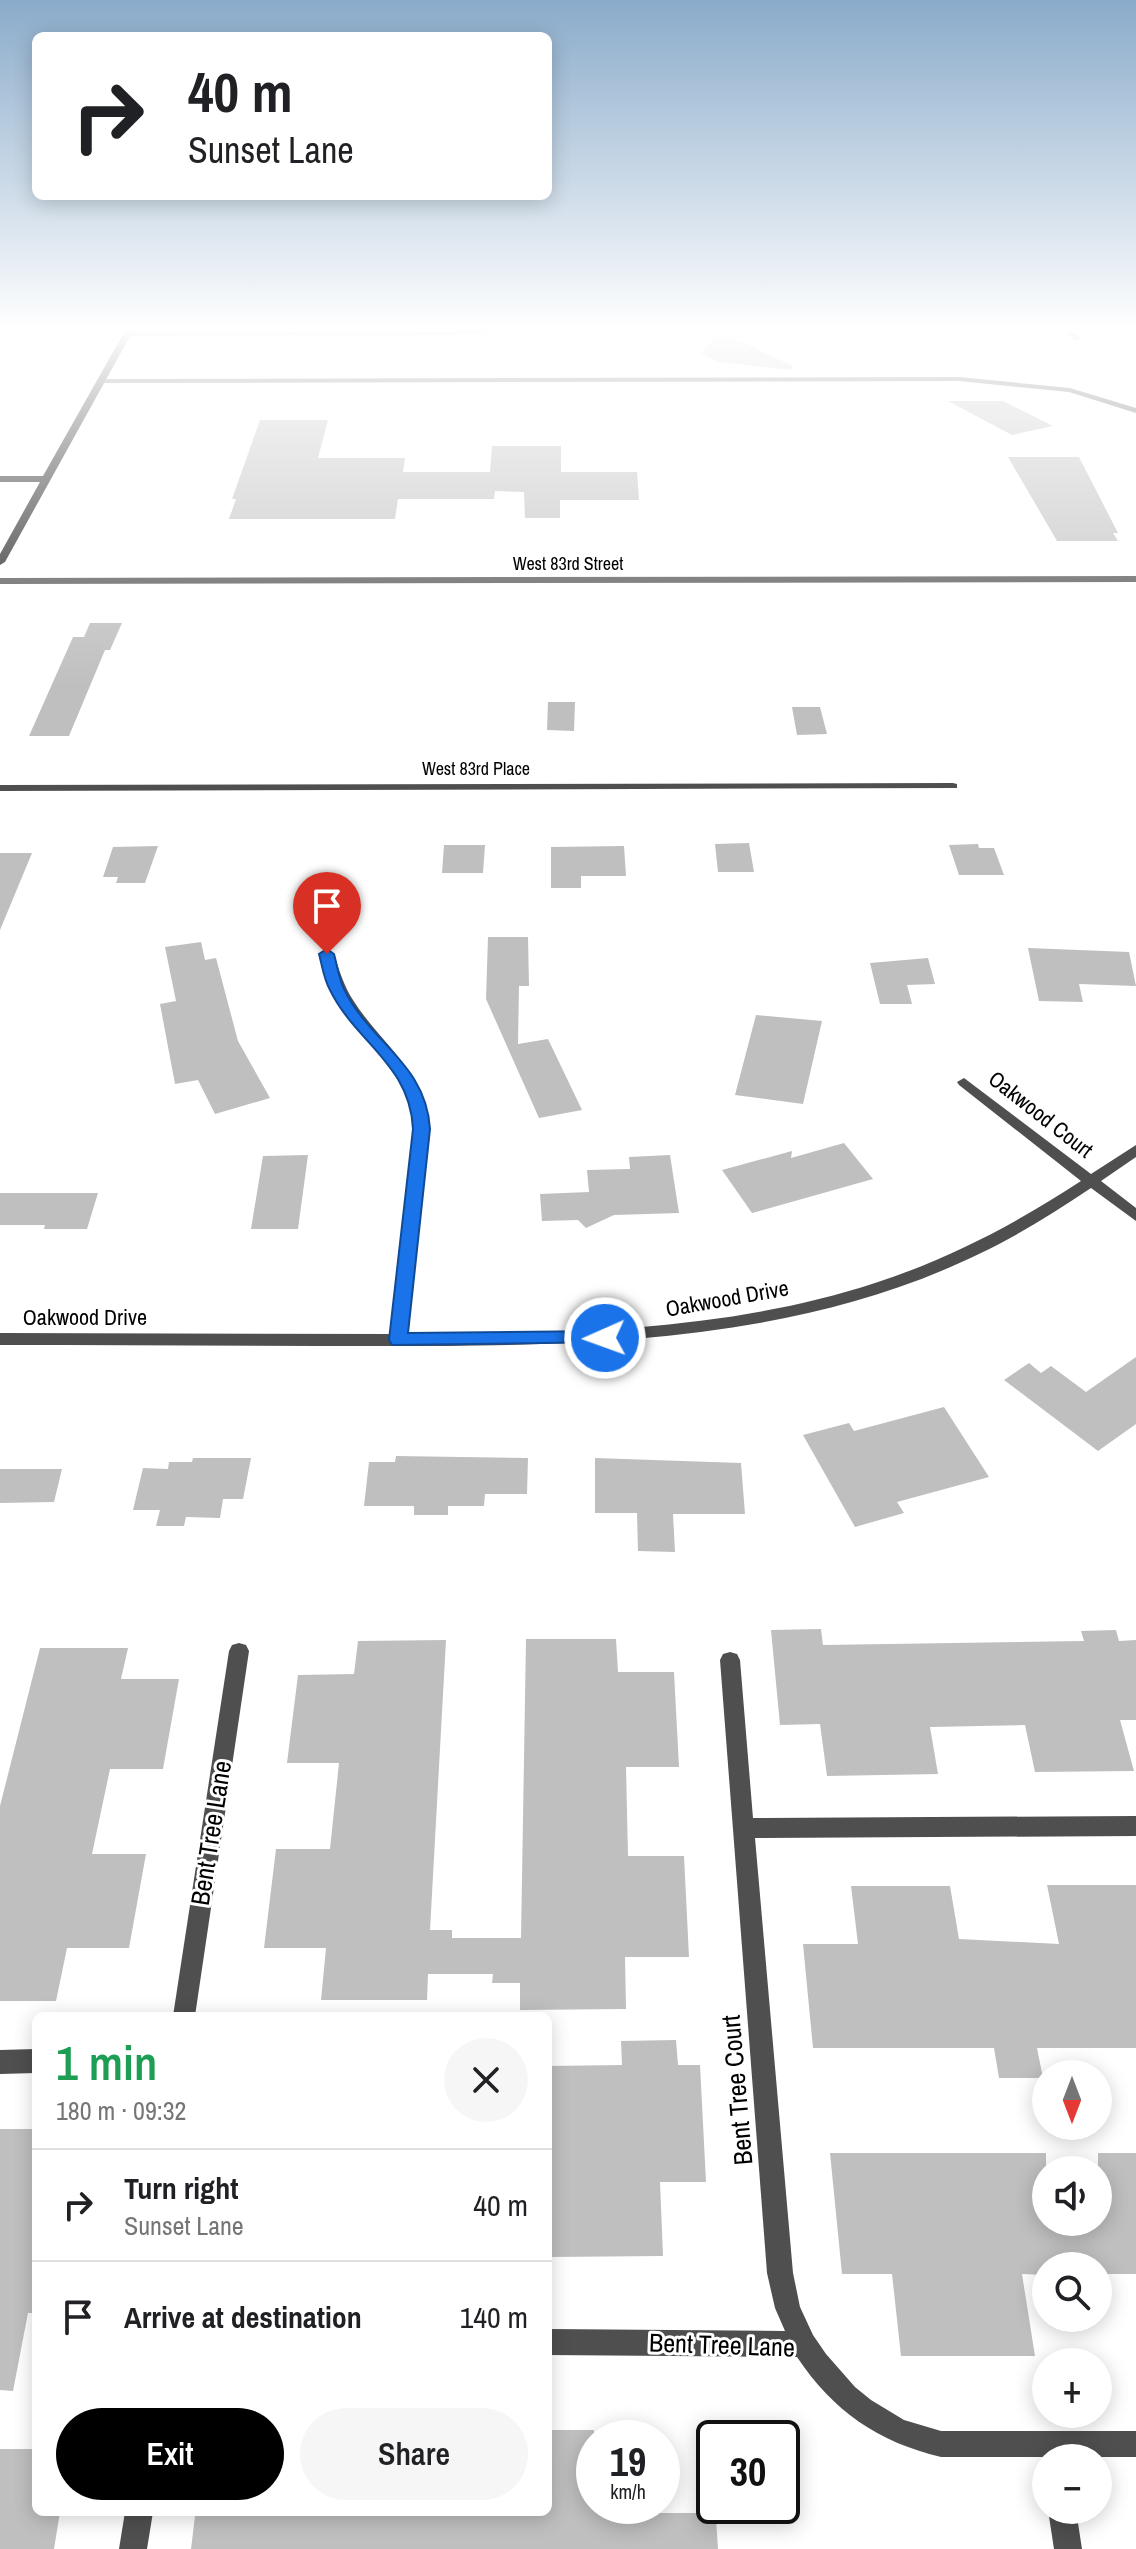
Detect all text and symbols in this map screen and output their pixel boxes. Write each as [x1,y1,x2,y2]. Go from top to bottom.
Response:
text: 40 m [188,54,293,129]
icon: right [56,64,160,168]
text: Sunset Lane [188,126,354,174]
street label: West 83rd Street [513,551,623,576]
street label: West 83rd Place [422,756,530,781]
pin [293,872,361,954]
icon: arrive [305,884,349,928]
street label: Oakwood Court [982,1064,1100,1164]
street label: Oakwood Drive [663,1272,791,1324]
position arrow [563,1296,647,1380]
street label: Oakwood Drive [23,1302,147,1332]
street label: Bent Tree Lane [182,1758,239,1908]
street label: Bent Tree Court [713,2013,760,2167]
text: 1 min [56,2030,157,2095]
button: close [444,2038,528,2122]
north arrow [1032,2060,1112,2140]
map controls [1032,2060,1112,2524]
text: 180 m · 09:32 [56,2093,186,2128]
button: sound [1032,2156,1112,2236]
text: Turn right [124,2168,238,2208]
icon: right [56,2183,100,2227]
text: 40 m [473,2185,528,2225]
text: Sunset Lane [124,2208,244,2243]
button: search [1032,2252,1112,2332]
icon: arrive [56,2295,100,2339]
text: Arrive at destination [124,2297,362,2337]
text: 140 m [460,2297,528,2337]
street label: Bent Tree Lane [649,2324,796,2365]
button: + [1032,2348,1112,2428]
button: Exit [56,2408,284,2500]
button: Share [300,2408,528,2500]
speed limit sign: 30 [696,2420,800,2524]
text: 19 [610,2435,646,2488]
button: − [1032,2444,1112,2524]
text: km/h [610,2478,646,2505]

